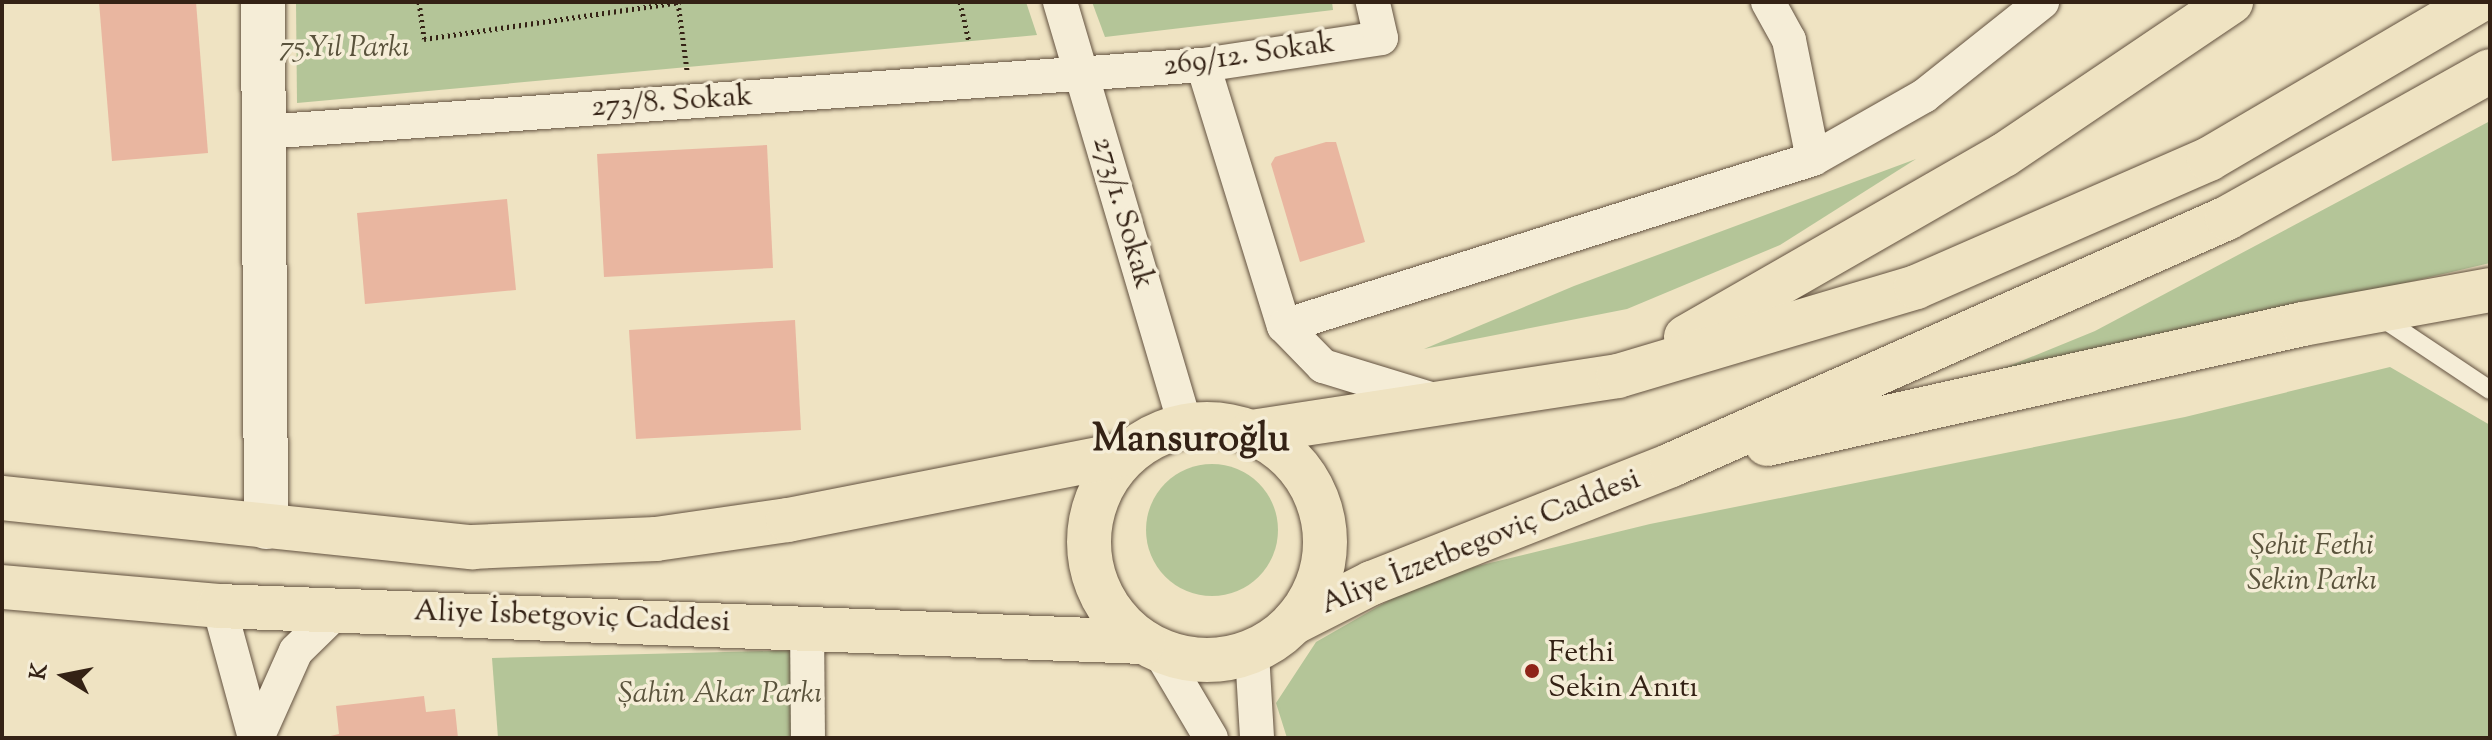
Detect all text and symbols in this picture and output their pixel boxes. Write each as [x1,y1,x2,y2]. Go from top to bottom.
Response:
street label: 269/12. Sokak [1161,26,1337,86]
park label: 75.Yıl Parkı [281,31,409,67]
street label: 273/8. Sokak [590,79,754,127]
street label: 273/1. Sokak [1083,133,1161,293]
district label: Mansuroğlu [1092,419,1290,465]
street label: Aliye İzzetbegoviç Caddesi [1316,462,1646,624]
park label: Şehit Fethi Sekin Parkı [2247,529,2377,600]
street label: Aliye İsbetgoviç Caddesi [413,594,731,642]
north arrow [24,636,104,716]
place label: Fethi Sekin Anıtı [1548,636,1698,706]
text: K [23,661,58,682]
marker: Fethi Sekin Anıtı [1523,662,1541,680]
park label: Şahin Akar Parkı [618,677,822,713]

